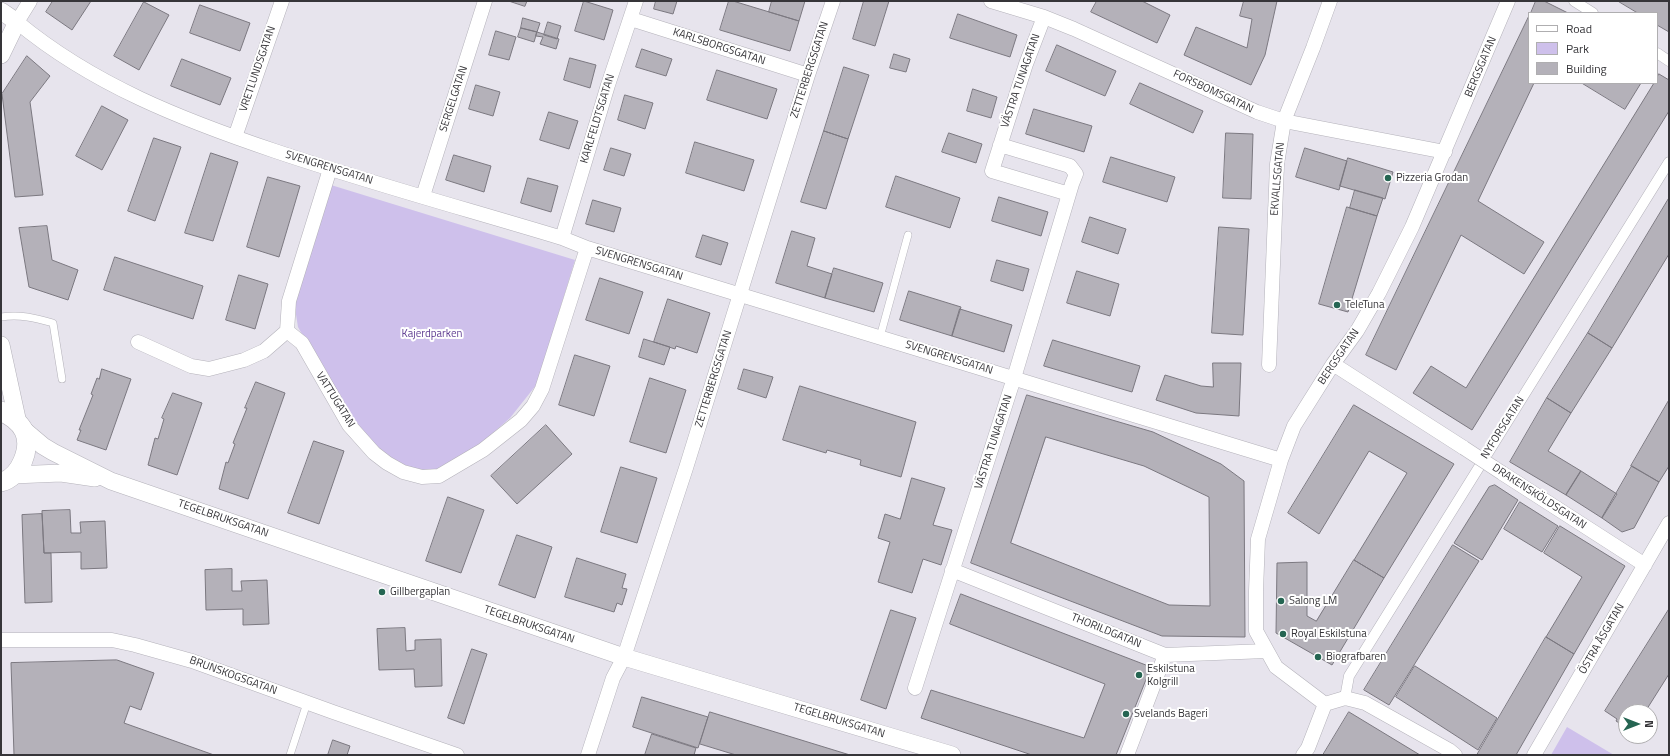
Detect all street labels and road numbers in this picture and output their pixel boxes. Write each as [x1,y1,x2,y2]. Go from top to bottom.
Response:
street label: ZETTERBERGSGATAN [788,20,832,120]
street label: VRETLUNDSGATAN [237,24,279,114]
street label: KARLSBORGSGATAN [671,26,767,68]
street label: VÄSTRA TUNAGATAN [999,32,1043,130]
street label: BERGSGATAN [1462,35,1500,99]
street label: SERGELGATAN [437,64,471,134]
street label: FORSBOMSGATAN [1171,68,1255,116]
street label: KARLFELDTSGATAN [578,73,618,165]
street label: EKVALLSGATAN [1268,142,1288,216]
street label: SVENGRENSGATAN [284,148,374,188]
street label: SVENGRENSGATAN [594,244,684,284]
street label: BERGSGATAN [1316,327,1362,387]
street label: ZETTERBERGSGATAN [693,329,735,429]
street label: SVENGRENSGATAN [904,338,994,378]
street label: VATTUGATAN [313,370,357,430]
street label: VÄSTRA TUNAGATAN [972,393,1016,491]
street label: NYFORSGATAN [1479,394,1527,462]
street label: DRAKENSKÖLDSGATAN [1489,462,1589,532]
street label: TEGELBRUKSGATAN [176,497,270,541]
street label: ÖSTRA ÅSGATAN [1576,601,1628,677]
street label: TEGELBRUKSGATAN [482,603,576,647]
street label: THORILDGATAN [1069,611,1143,651]
street label: BRUNSKOGSGATAN [187,654,279,698]
street label: TEGELBRUKSGATAN [792,701,886,741]

